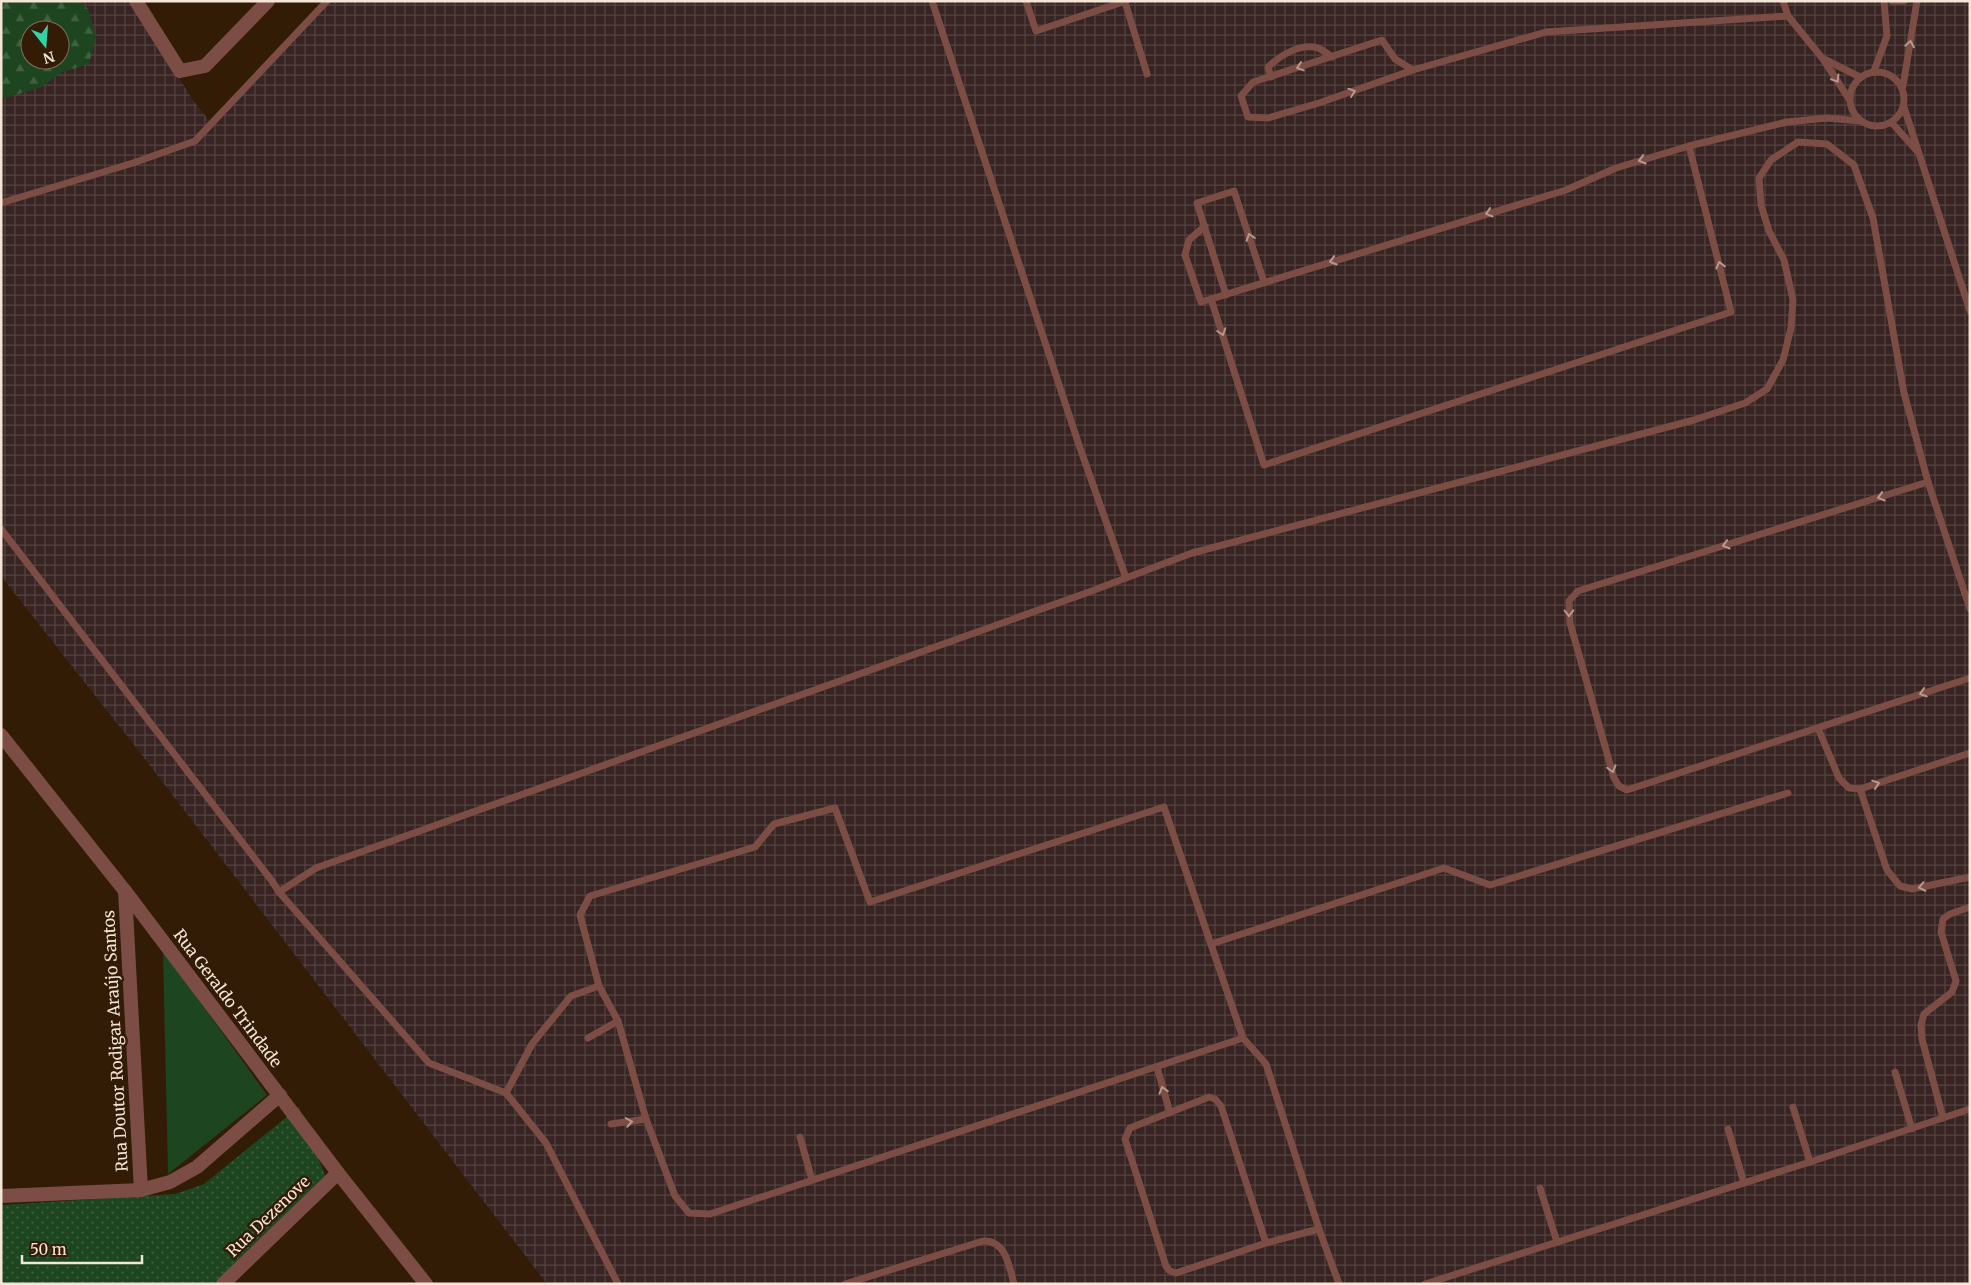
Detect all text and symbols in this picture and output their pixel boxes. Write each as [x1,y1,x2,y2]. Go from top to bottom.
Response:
north arrow [20,20,70,70]
one-way arrow [1904,39,1914,48]
text: N [41,47,57,68]
one-way arrow [1296,62,1305,72]
one-way arrow [1830,74,1840,83]
one-way arrow [1347,88,1356,98]
one-way arrow [1639,155,1647,165]
one-way arrow [1485,208,1494,218]
one-way arrow [1245,233,1255,241]
one-way arrow [1330,255,1338,265]
one-way arrow [1715,260,1726,269]
one-way arrow [1216,327,1226,336]
one-way arrow [1878,491,1886,501]
one-way arrow [1723,540,1731,550]
one-way arrow [1564,609,1575,617]
one-way arrow [1920,688,1928,698]
one-way arrow [1606,765,1616,773]
one-way arrow [1872,779,1880,789]
one-way arrow [1918,881,1926,892]
street label: Rua Doutor Rodigar Araújo Santos [98,910,132,1172]
street label: Rua Geraldo Trindade [170,925,286,1071]
one-way arrow [1159,1086,1169,1094]
one-way arrow [624,1117,633,1127]
street label: Rua Dezenove [222,1171,314,1261]
scale bar [22,1232,142,1264]
text: 50 m [30,1240,67,1259]

